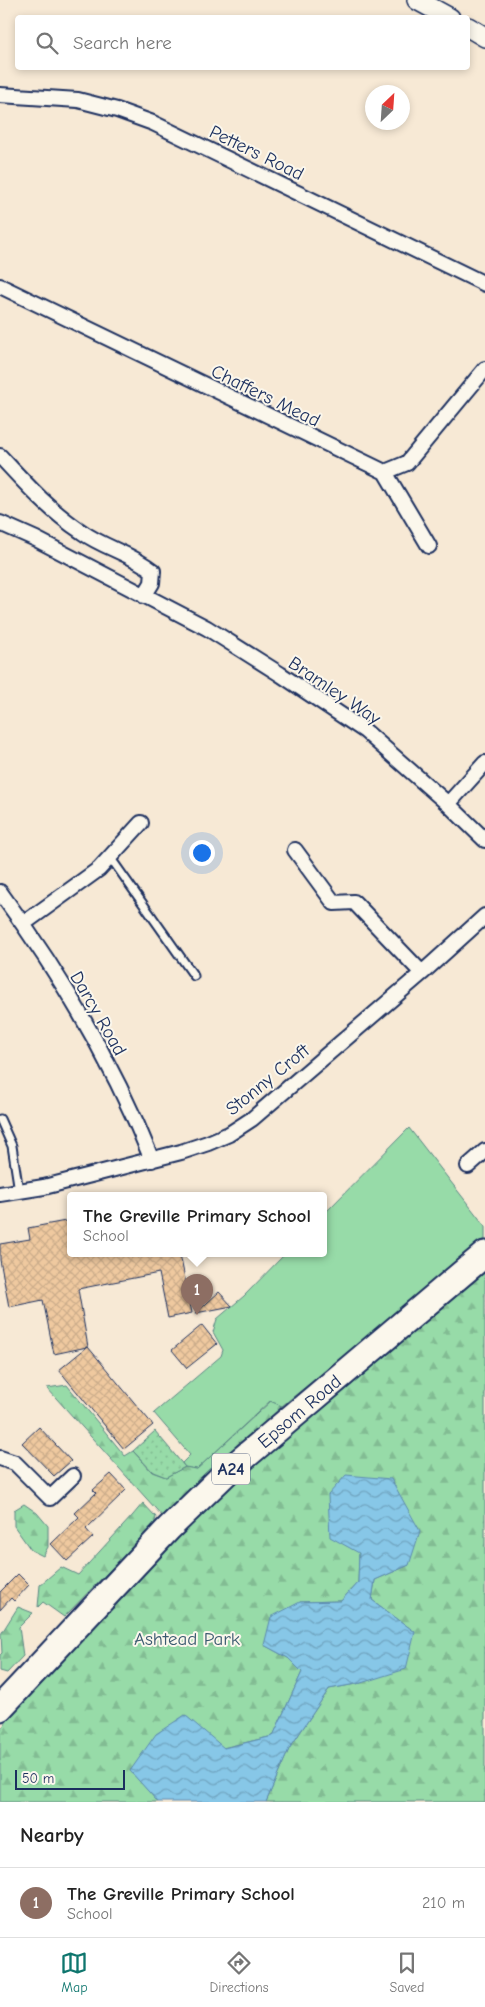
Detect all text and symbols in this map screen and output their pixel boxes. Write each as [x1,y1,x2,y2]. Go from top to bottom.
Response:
search box [15,15,470,70]
icon: search [33,29,61,57]
text: Search here [73,32,172,54]
north arrow [365,85,410,130]
street label: Petters Road [206,121,307,185]
street label: Chaffers Mead [207,360,324,432]
street label: Bramley Way [284,652,385,730]
your location [189,840,215,866]
street label: Darcy Road [65,967,131,1060]
street label: Stonny Croft [222,1039,314,1120]
popup [67,1192,327,1257]
text: The Greville Primary School [83,1205,311,1227]
text: School [83,1227,129,1245]
pin: 1 [181,1274,213,1315]
street label: Epsom Road [253,1370,346,1453]
road number: A24 [212,1454,250,1485]
park label: Ashtead Park [134,1628,241,1650]
scale bar [15,1767,125,1790]
text: 50 m [22,1770,54,1787]
text: Nearby [20,1823,84,1847]
text: The Greville Primary School [67,1883,295,1905]
text: 1 [33,1894,39,1912]
text: 210 m [422,1894,465,1912]
text: School [67,1905,113,1923]
tab: Map [60,1949,88,1996]
tab: Directions [209,1949,269,1996]
tab: Saved [390,1949,425,1996]

